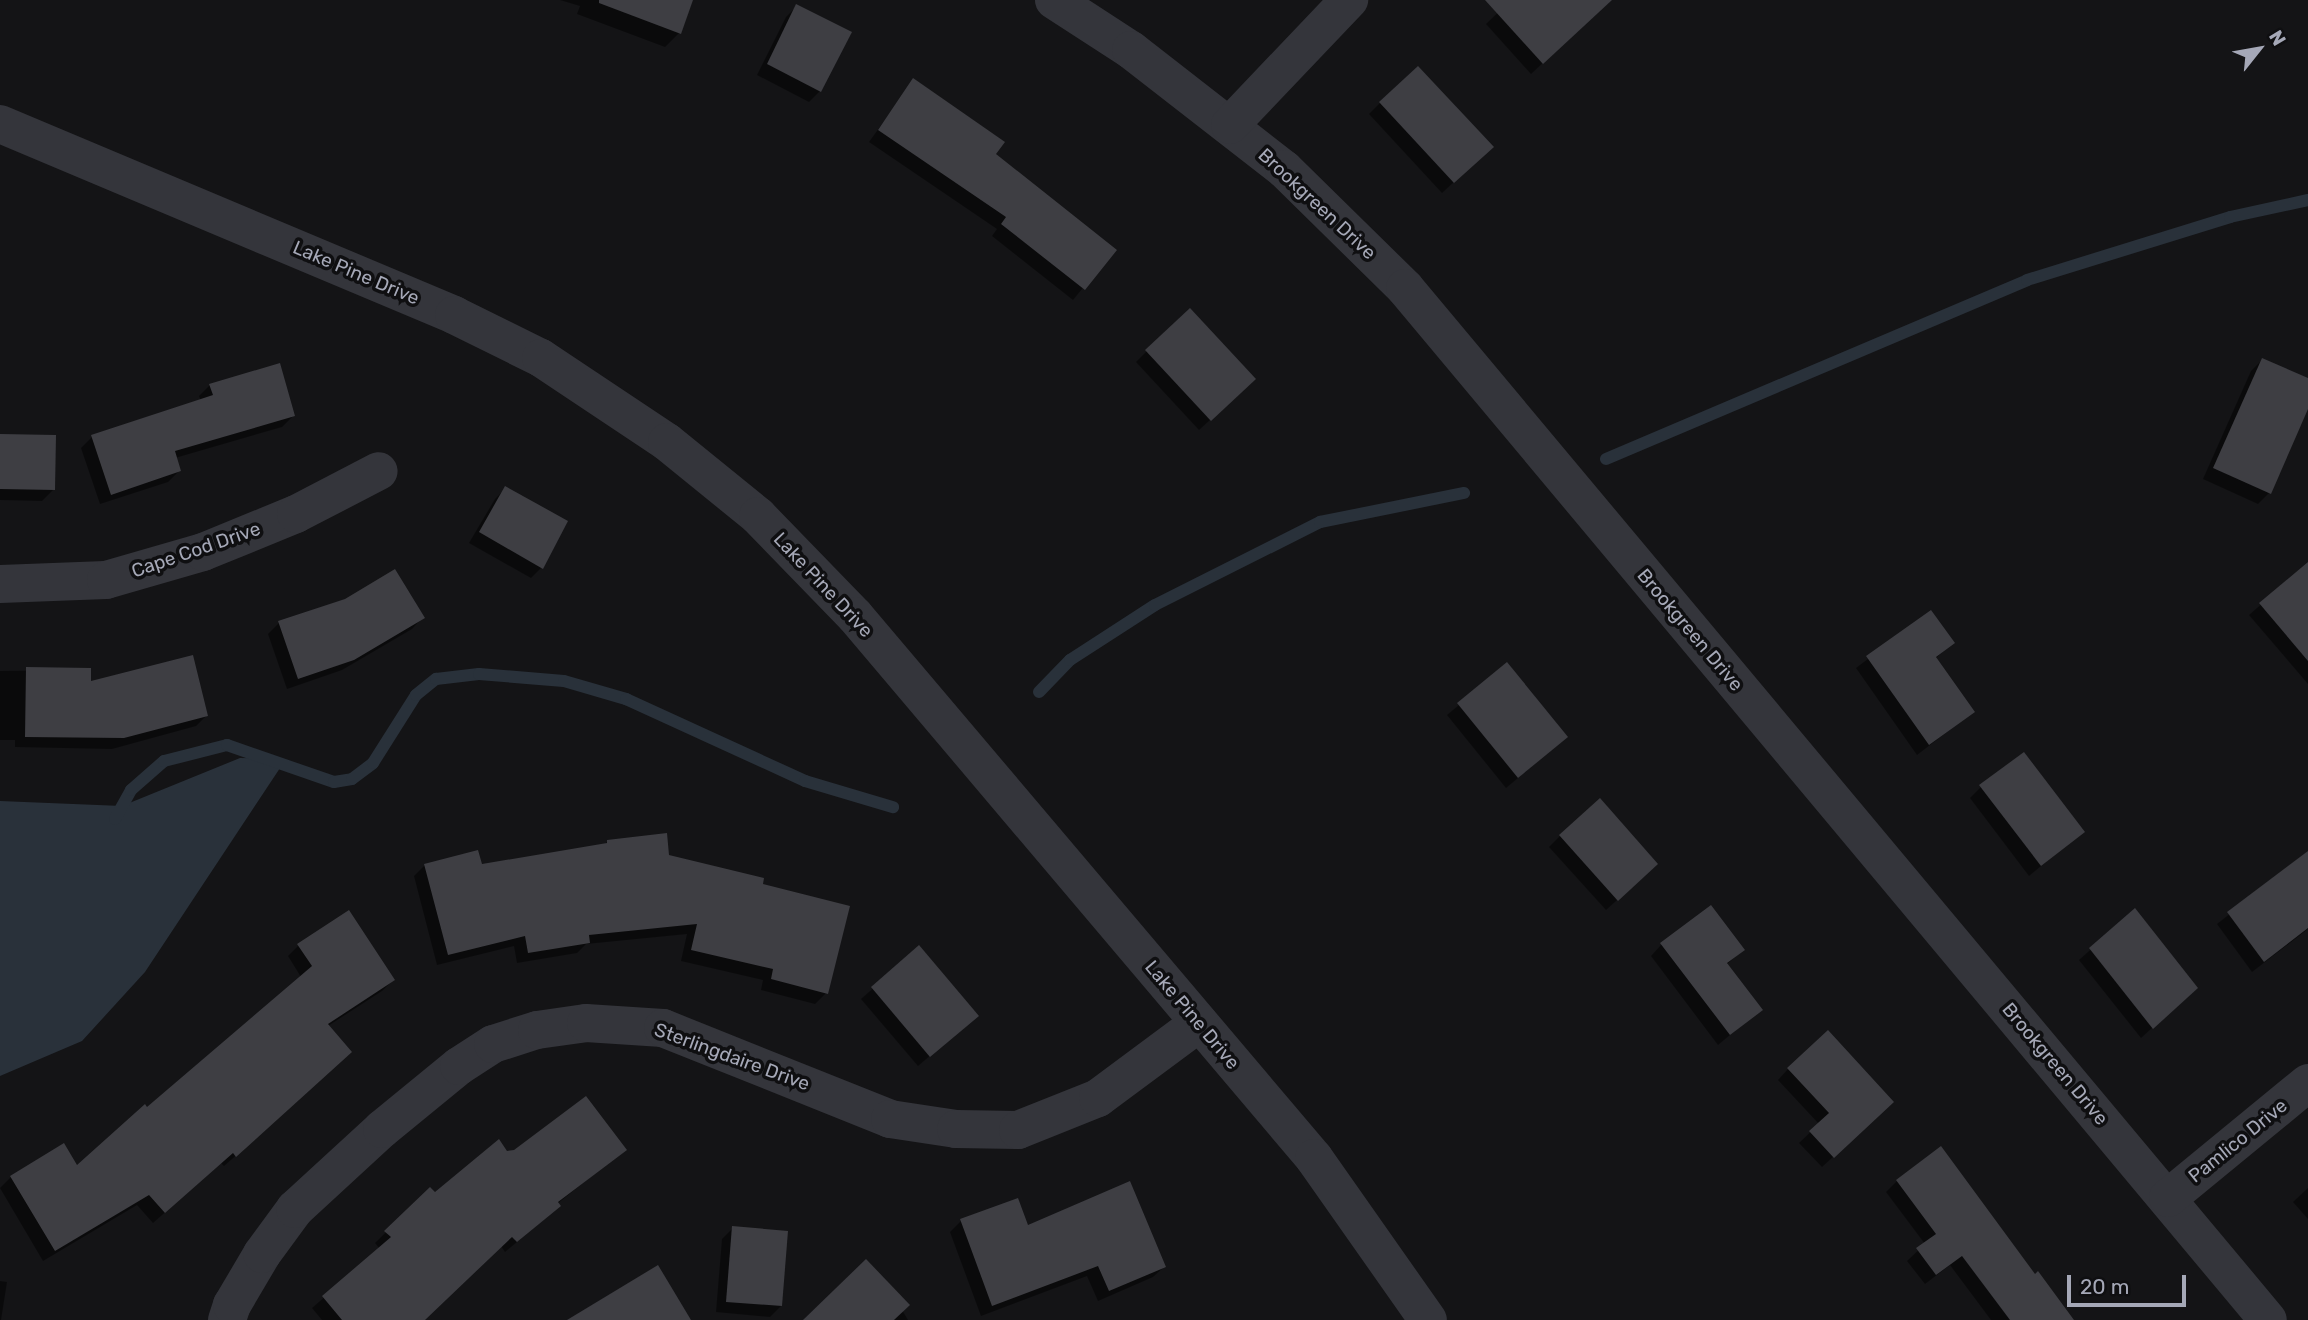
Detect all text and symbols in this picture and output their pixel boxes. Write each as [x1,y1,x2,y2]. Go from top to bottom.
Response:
north arrow [2224,14,2294,84]
text: N [2264,26,2291,50]
street label: Brookgreen Drive [1253,144,1381,264]
street label: Lake Pine Drive [289,236,423,310]
street label: Cape Cod Drive [128,517,264,583]
street label: Lake Pine Drive [769,528,877,642]
street label: Brookgreen Drive [1632,564,1748,696]
street label: Lake Pine Drive [1140,956,1244,1074]
street label: Brookgreen Drive [1997,998,2113,1130]
street label: Sterlingdaire Drive [651,1018,813,1096]
street label: Pamlico Drive [2184,1094,2292,1188]
scale bar [2070,1260,2189,1304]
text: 20 m [2080,1274,2129,1299]

